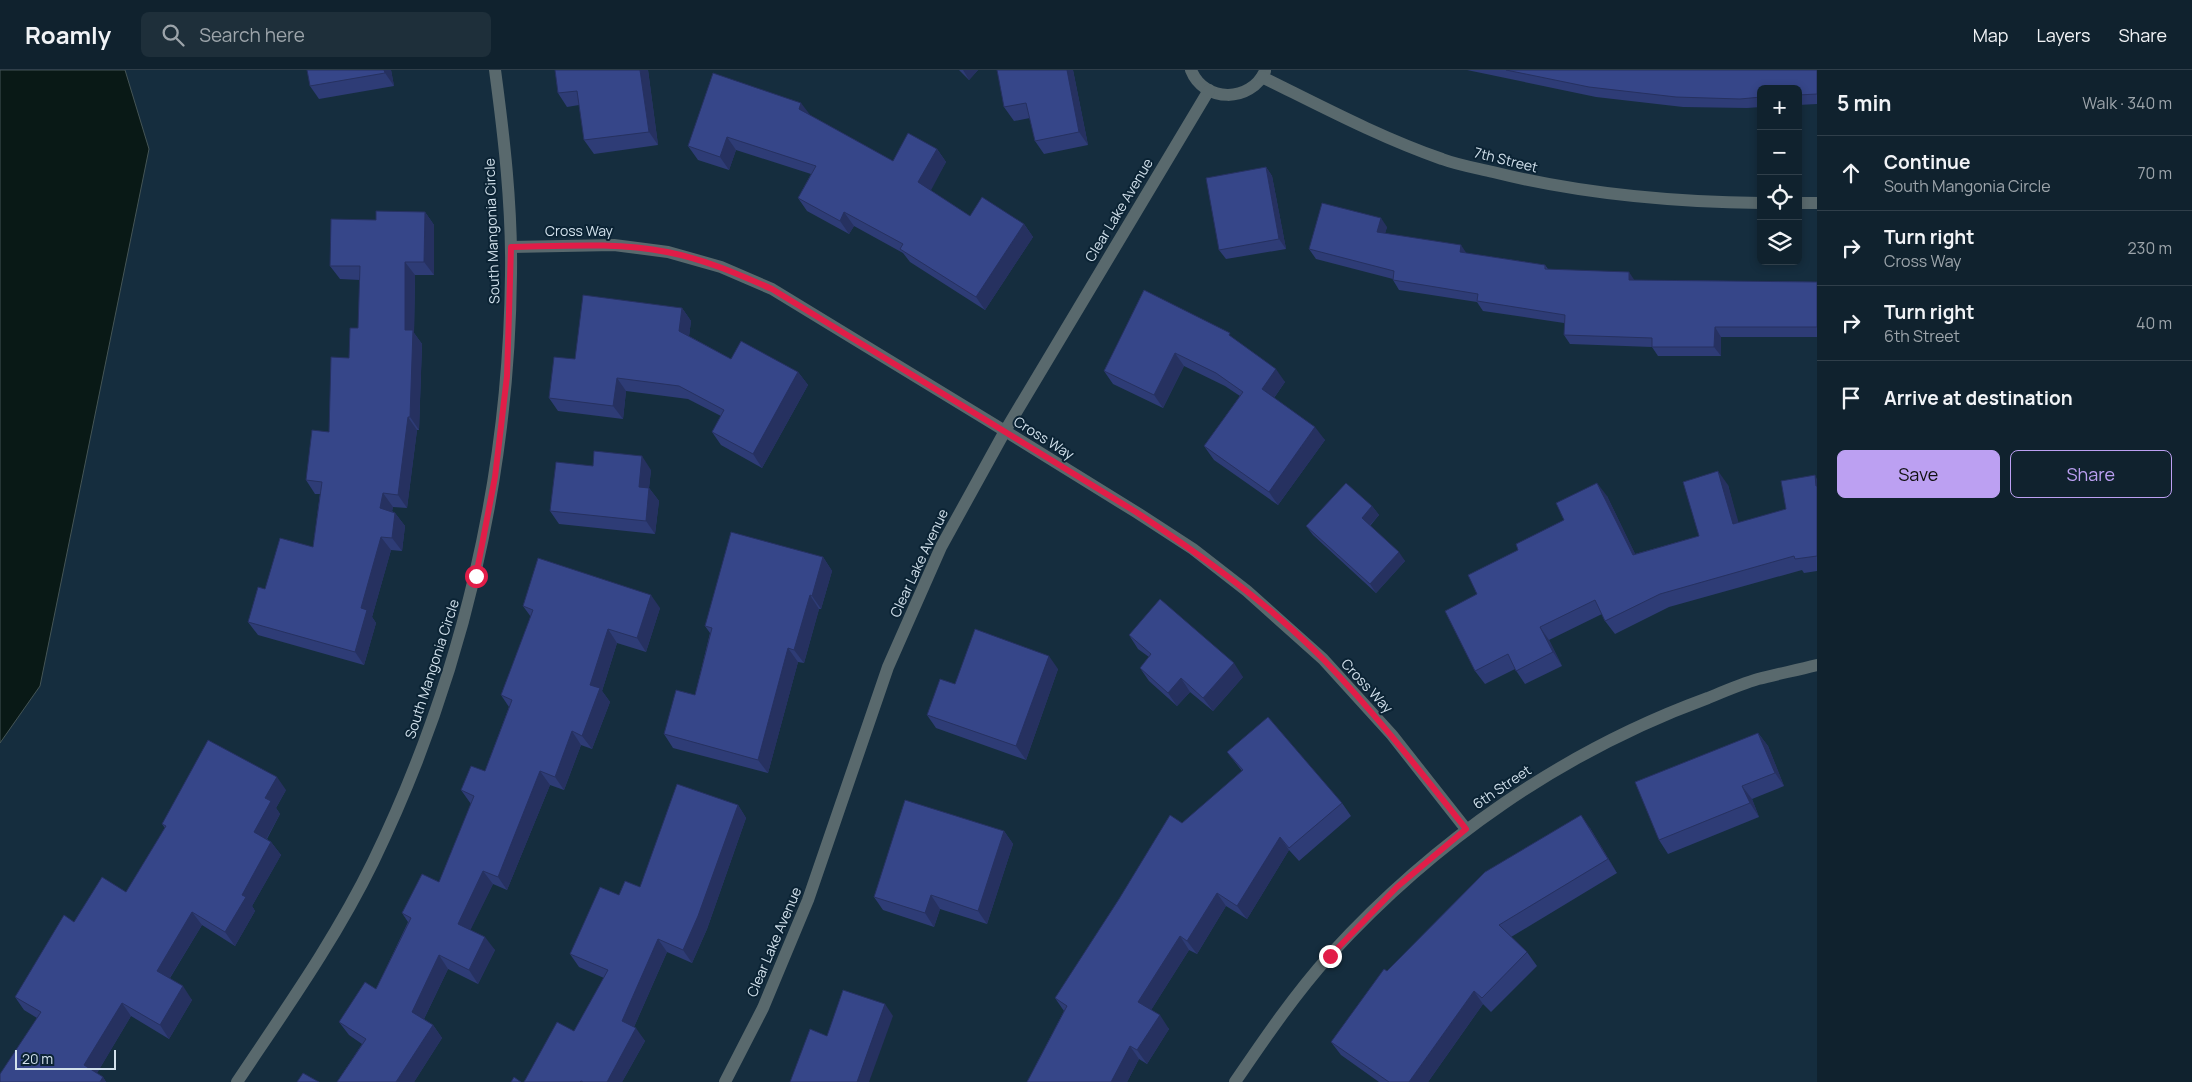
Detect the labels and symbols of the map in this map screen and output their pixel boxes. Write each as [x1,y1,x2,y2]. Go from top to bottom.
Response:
street label: 7th Street [1472,142,1540,177]
street label: Clear Lake Avenue [1080,154,1157,265]
street label: South Mangonia Circle [479,158,504,304]
street label: Cross Way [545,221,614,240]
street label: Cross Way [1010,412,1079,464]
street label: Clear Lake Avenue [885,505,952,620]
route start [465,565,488,588]
street label: South Mangonia Circle [400,597,463,741]
street label: Cross Way [1337,654,1398,717]
street label: 6th Street [1469,760,1535,813]
street label: Clear Lake Avenue [742,884,805,1000]
route end [1319,945,1342,968]
scale bar [15,1047,116,1070]

